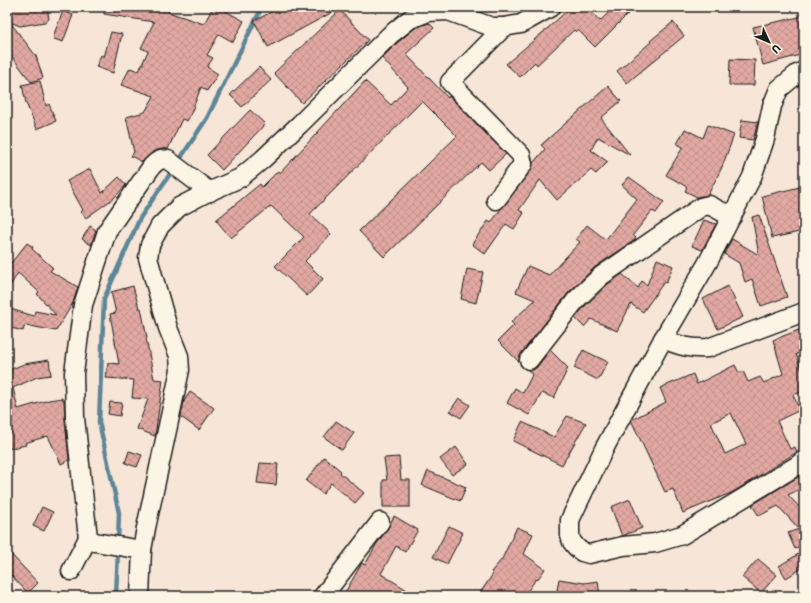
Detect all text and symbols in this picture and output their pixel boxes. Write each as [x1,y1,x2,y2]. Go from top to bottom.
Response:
north arrow [749,22,789,62]
text: U [768,41,784,57]

